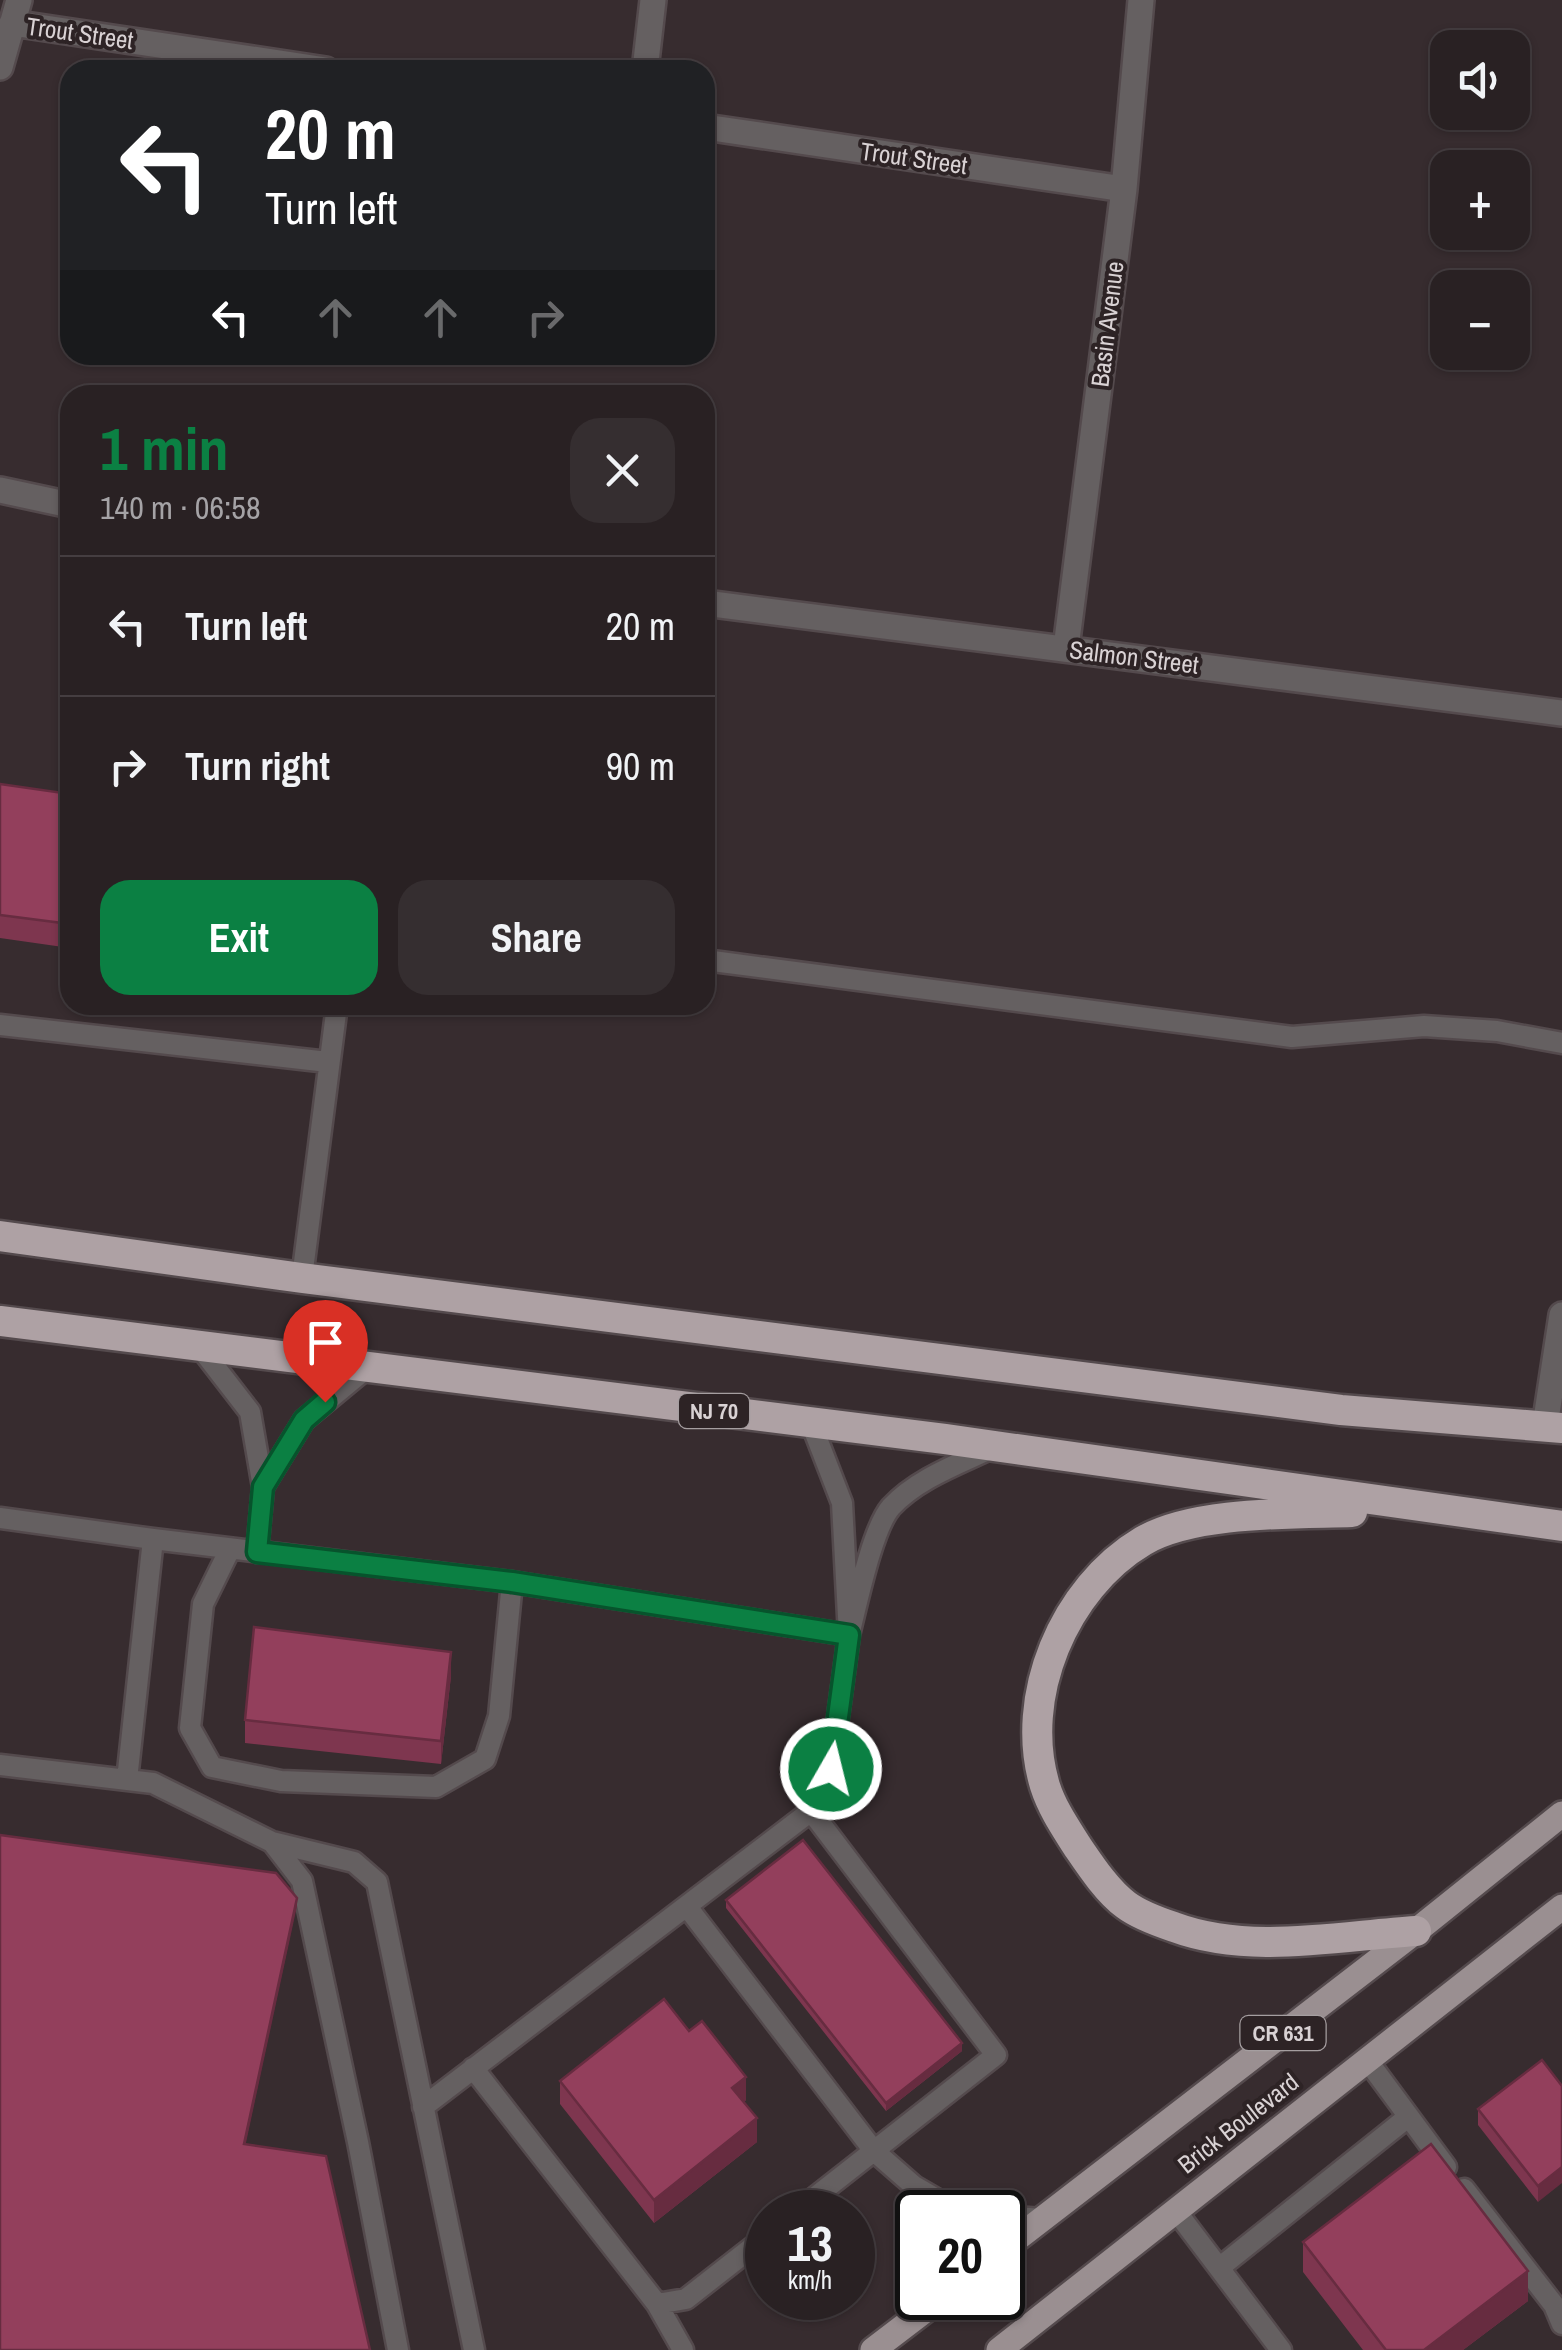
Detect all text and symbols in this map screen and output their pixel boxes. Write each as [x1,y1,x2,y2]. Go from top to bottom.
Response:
street label: Trout Street [24,9,136,57]
map controls [1430,30,1530,370]
button: sound [1430,30,1530,130]
text: 20 m [265,87,396,181]
icon: left [100,100,230,230]
street label: Trout Street [858,134,970,182]
button: + [1430,150,1530,250]
text: Turn left [265,177,397,238]
street label: Basin Avenue [1082,259,1132,389]
button: − [1430,270,1530,370]
icon: left [203,290,258,345]
icon: ahead [308,290,363,345]
icon: ahead [413,290,468,345]
icon: right [518,290,573,345]
text: 1 min [100,408,229,489]
button: close [570,418,675,523]
text: 140 m · 06:58 [100,486,260,529]
icon: left [100,599,155,654]
text: Turn left [185,601,307,652]
text: 20 m [606,601,675,652]
street label: Salmon Street [1067,632,1201,682]
icon: right [100,739,155,794]
text: Turn right [185,741,330,792]
text: 90 m [606,741,675,792]
button: Exit [100,880,378,995]
button: Share [398,880,675,995]
pin [283,1300,368,1403]
icon: arrive [298,1315,353,1370]
road number: NJ 70 [679,1394,749,1428]
position arrow [779,1717,883,1821]
road number: CR 631 [1240,2016,1326,2050]
street label: Brick Boulevard [1171,2065,1305,2181]
speed limit sign: 20 [895,2190,1025,2320]
text: 13 [787,2209,833,2277]
text: km/h [788,2263,832,2297]

